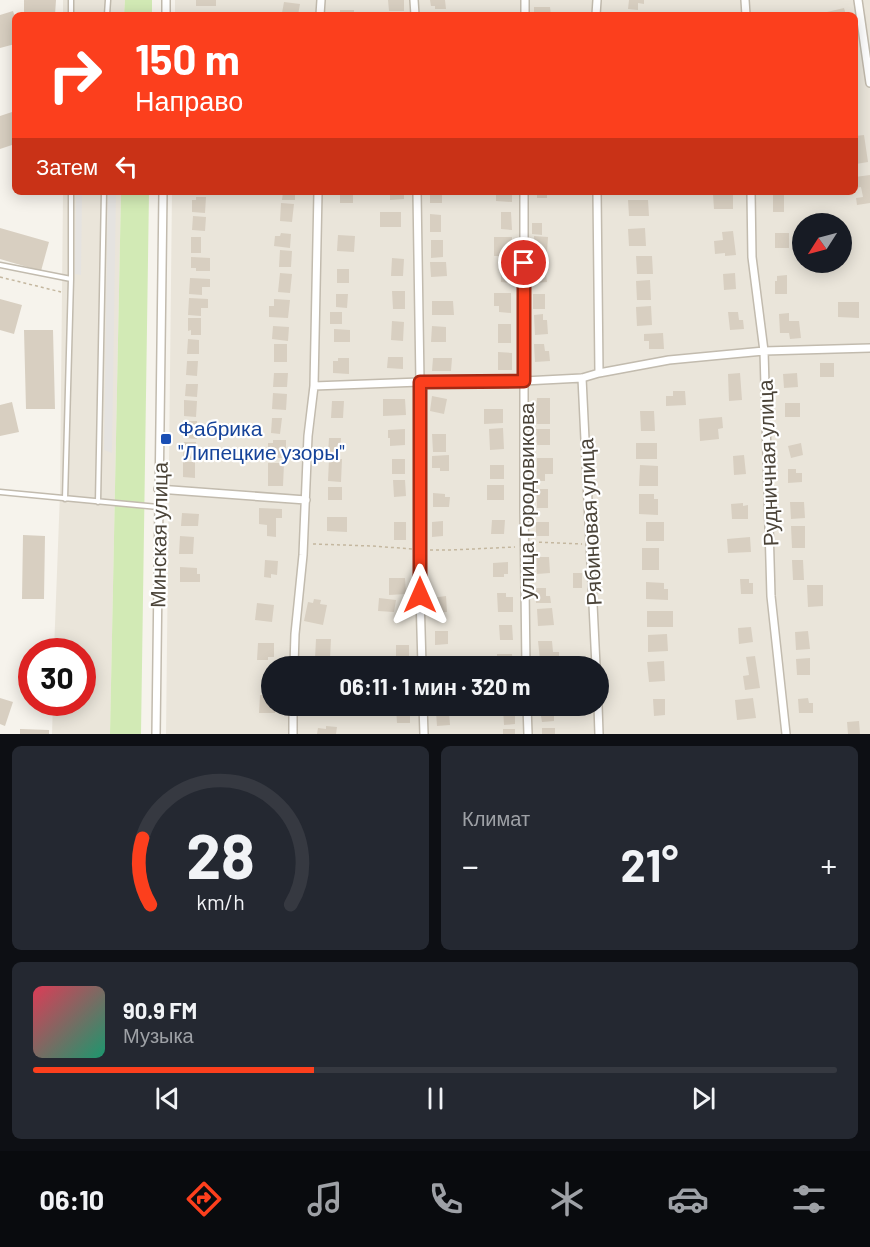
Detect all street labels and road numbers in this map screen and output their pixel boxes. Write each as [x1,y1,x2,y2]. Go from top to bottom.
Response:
street label: Рудничная улица [752,379,782,547]
street label: улица Городовикова [513,402,538,600]
street label: Рябиновая улица [572,437,606,606]
street label: Минская улица [144,461,172,608]

